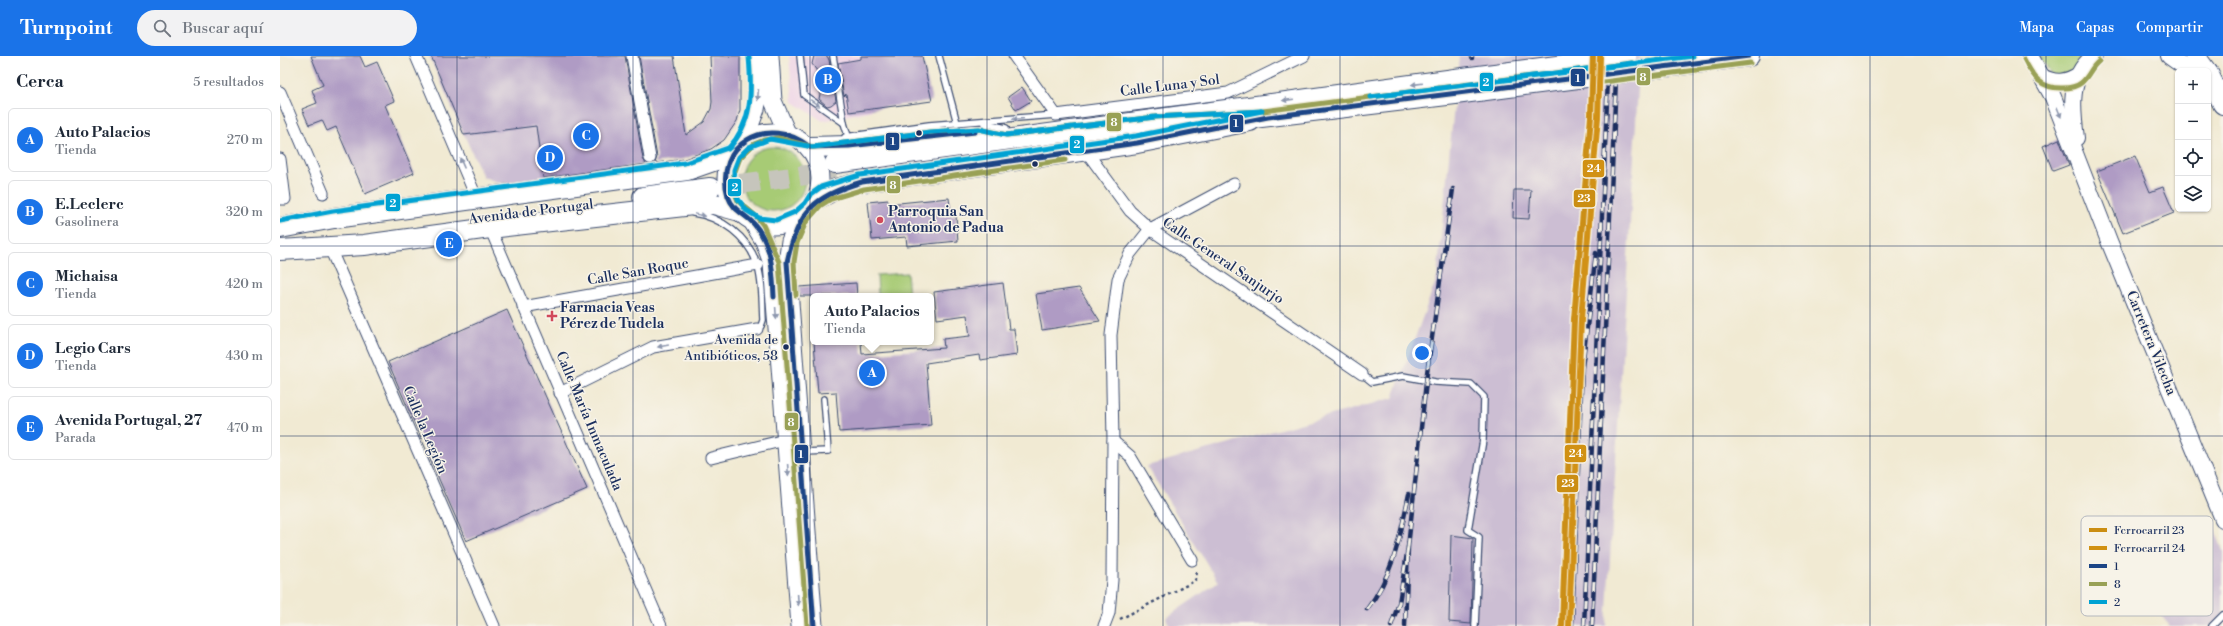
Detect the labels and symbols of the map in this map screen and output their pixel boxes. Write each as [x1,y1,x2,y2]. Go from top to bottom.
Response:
pin: B [815,65,841,95]
line badge: 8 [1636,67,1651,86]
line badge: 1 [1570,68,1586,87]
street label: Calle Luna y Sol [1119,71,1221,101]
text: 8 [1639,71,1647,85]
line badge: 2 [1479,72,1494,92]
text: 1 [1575,72,1581,86]
text: 2 [1483,76,1490,90]
one-way arrow [1411,81,1423,87]
one-way arrow [754,89,761,101]
one-way arrow [1282,97,1294,104]
one-way arrow [810,99,820,107]
one-way arrow [2056,106,2062,118]
line badge: 8 [1106,112,1122,132]
line badge: 1 [1229,114,1244,133]
one-way arrow [1012,115,1024,122]
text: 8 [1110,116,1118,130]
text: 1 [1233,117,1239,131]
pin: C [573,121,599,151]
unlabelled marker [914,128,924,138]
line badge: 1 [885,132,900,151]
text: 1 [890,135,896,149]
line badge: 2 [1069,135,1085,154]
text: 2 [1074,138,1081,152]
pin: D [537,143,563,173]
one-way arrow [459,157,465,168]
unlabelled marker [1030,159,1040,169]
line badge: 24 [1582,159,1605,178]
text: 24 [1587,162,1601,176]
line badge: 8 [886,175,901,194]
line badge: 2 [727,178,742,197]
text: 8 [889,179,897,193]
text: 2 [732,181,739,195]
line badge: 23 [1573,189,1596,208]
text: 23 [1577,192,1591,206]
line badge: 2 [385,193,401,212]
street label: Avenida de Portugal [466,195,595,229]
text: 2 [390,197,397,211]
place label: Parroquia San Antonio de Padua [887,203,1004,237]
one-way arrow [694,212,706,218]
street label: Calle General Sanjurjo [1159,214,1287,308]
marker: Parroquia San Antonio de Padua [875,215,885,225]
pin: E [436,229,462,259]
street label: Calle San Roque [586,254,690,290]
street label: Carretera Vilecha [2122,288,2181,399]
place label: Farmacia Veas Pérez de Tudela [560,299,665,333]
one-way arrow [772,307,779,319]
marker: Farmacia Veas Pérez de Tudela [547,311,557,321]
place label: Avenida de Antibióticos, 58 [683,332,778,364]
marker: Avenida de Antibióticos, 58 [781,342,791,352]
one-way arrow [657,343,669,349]
your location [1412,343,1432,363]
street label: Calle María Inmaculada [551,349,627,494]
pin: A [859,358,885,388]
street label: Calle la Legión [398,383,452,477]
line badge: 8 [784,412,799,431]
text: 8 [787,416,795,430]
line badge: 1 [794,444,809,464]
line badge: 24 [1564,444,1587,463]
text: 24 [1569,447,1583,461]
text: 1 [798,448,804,462]
one-way arrow [784,464,791,476]
line badge: 23 [1556,474,1579,493]
text: 23 [1561,477,1575,491]
legend [2081,516,2213,616]
text: Ferrocarril 23 [2114,524,2184,538]
text: Ferrocarril 24 [2114,542,2185,556]
text: 1 [2114,560,2119,574]
text: 8 [2114,578,2121,592]
one-way arrow [794,594,801,606]
text: 2 [2114,596,2120,610]

